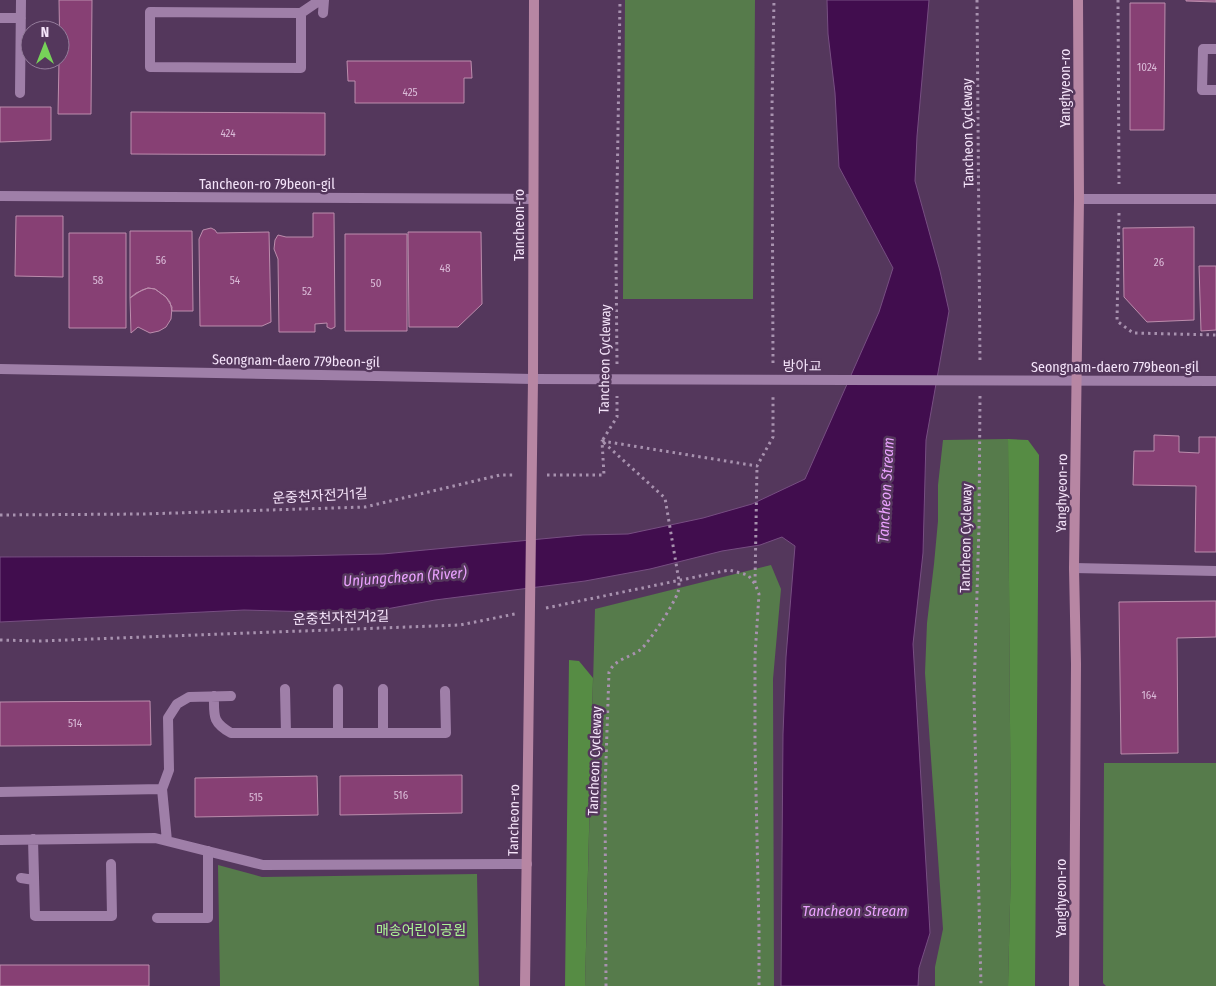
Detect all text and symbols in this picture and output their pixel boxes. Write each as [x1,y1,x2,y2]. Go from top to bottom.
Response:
north arrow [20,20,70,70]
text: N [41,24,49,41]
street label: Yanghyeon-ro [1057,49,1074,127]
house number: 1024 [1137,61,1158,74]
street label: Tancheon Cycleway [959,77,977,188]
house number: 425 [402,86,418,99]
house number: 424 [220,127,236,140]
street label: Tancheon-ro 79beon-gil [199,176,335,193]
street label: Tancheon-ro [511,189,528,261]
house number: 56 [156,254,167,267]
house number: 26 [1154,256,1165,269]
house number: 48 [440,262,451,275]
house number: 58 [93,274,104,287]
house number: 54 [230,274,241,287]
house number: 50 [371,277,382,290]
house number: 52 [302,285,312,298]
street label: Tancheon Cycleway [596,303,614,414]
street label: Seongnam-daero 779beon-gil [212,351,380,371]
street label: 방아교 [783,358,821,375]
street label: Seongnam-daero 779beon-gil [1031,359,1199,376]
water label: Tancheon Stream [874,437,898,543]
street label: Yanghyeon-ro [1053,453,1071,533]
street label: Tancheon Cycleway [957,482,975,593]
street label: 운중천자전거1길 [272,485,368,507]
water label: Unjungcheon (River) [343,564,468,590]
street label: 운중천자전거2길 [293,608,389,628]
house number: 164 [1141,689,1157,702]
street label: Tancheon Cycleway [585,705,605,816]
house number: 514 [68,717,83,730]
street label: Tancheon-ro [505,784,523,856]
house number: 516 [394,789,409,802]
house number: 515 [249,791,263,804]
street label: Yanghyeon-ro [1053,859,1070,937]
water label: Tancheon Stream [802,902,908,920]
park label: 매송어린이공원 [376,922,466,939]

